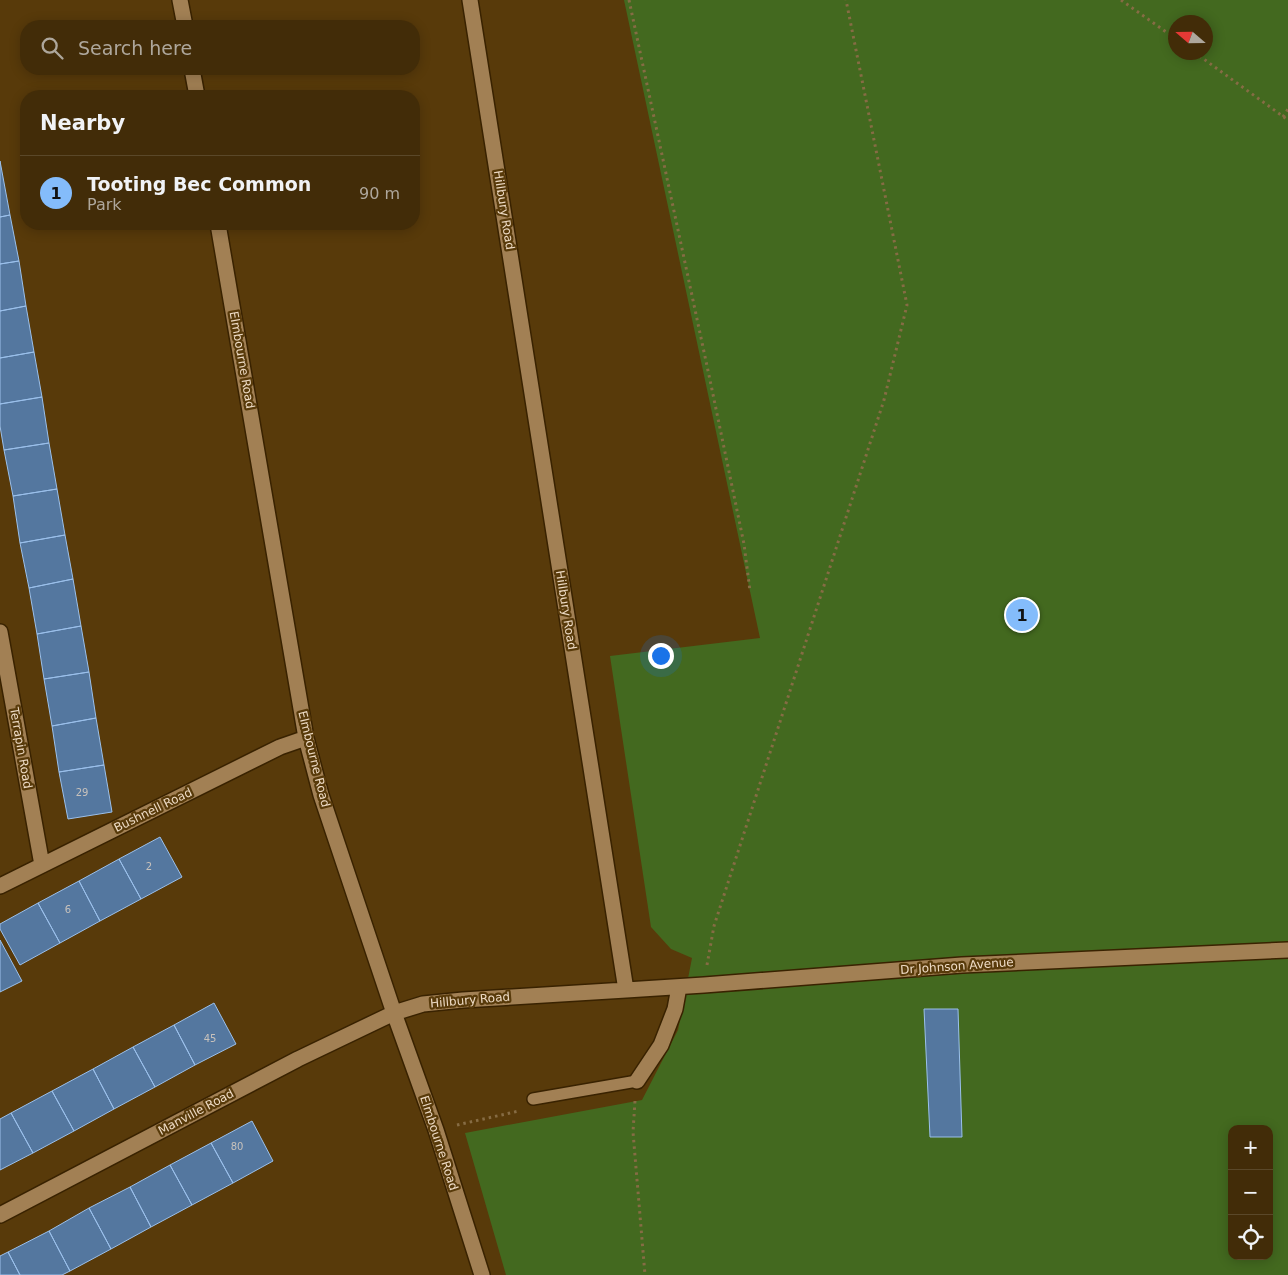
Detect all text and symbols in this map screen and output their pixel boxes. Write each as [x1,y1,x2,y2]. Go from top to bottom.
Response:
north arrow [1168,15,1213,60]
search box [20,20,420,75]
icon: search [38,34,66,62]
text: Search here [78,37,192,59]
text: Nearby [40,111,125,135]
street label: Hillbury Road [491,169,517,251]
text: Tooting Bec Common [87,173,311,195]
text: 1 [50,184,62,203]
text: 90 m [359,184,400,203]
text: Park [87,195,122,214]
street label: Elmbourne Road [227,310,257,410]
street label: Hillbury Road [553,569,579,651]
pin: 1 [1006,596,1038,634]
your location [648,643,674,669]
street label: Terrapin Road [7,705,35,790]
street label: Elmbourne Road [295,709,333,809]
street label: Bushnell Road [112,785,194,835]
house number: 29 [76,787,88,798]
house number: 2 [146,861,152,872]
house number: 6 [65,904,71,915]
street label: Dr Johnson Avenue [900,955,1014,977]
street label: Hillbury Road [429,990,511,1010]
house number: 45 [204,1033,216,1044]
street label: Manville Road [156,1086,236,1138]
street label: Elmbourne Road [417,1094,461,1192]
map controls [1228,1125,1273,1260]
button: + [1228,1125,1273,1170]
house number: 80 [231,1141,243,1152]
button: − [1228,1170,1273,1215]
button: locate [1228,1215,1273,1260]

